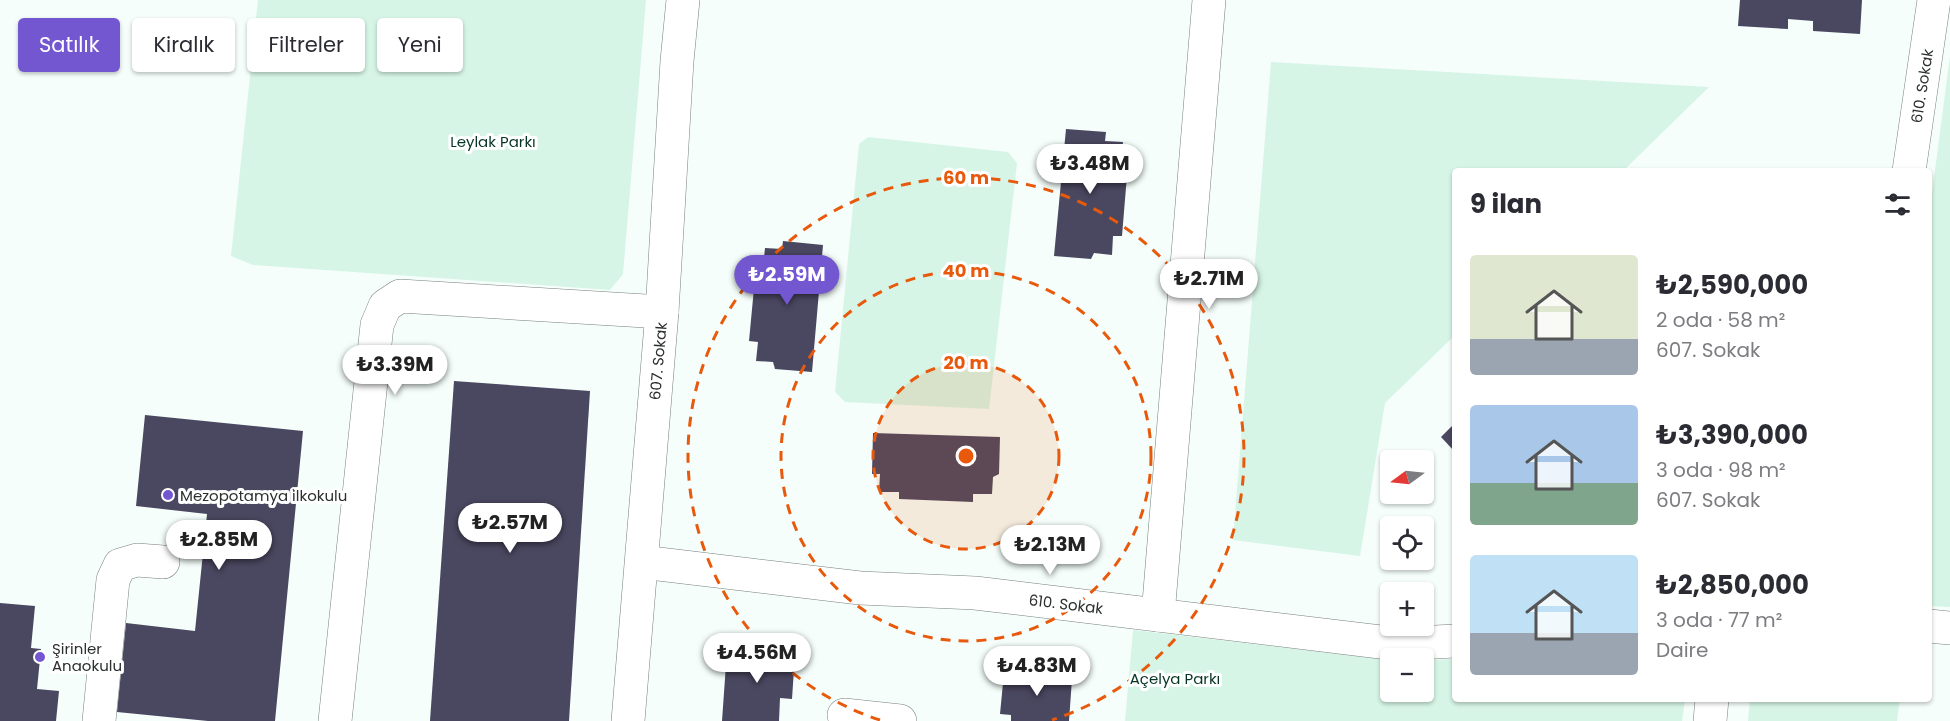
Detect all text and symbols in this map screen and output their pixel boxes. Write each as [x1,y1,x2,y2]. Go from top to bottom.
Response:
chip: Satılık [18,18,120,72]
chip: Kiralık [132,18,235,72]
chip: Filtreler [247,18,365,72]
chip: Yeni [377,18,463,72]
street label: 610. Sokak [1906,47,1938,125]
park label: Leylak Parkı [450,131,536,152]
pin: ₺3.48M [1041,144,1139,195]
text: ₺3.48M [1050,149,1130,177]
text: 60 m [943,165,989,190]
text: 9 ilan [1470,186,1542,222]
icon: filters [1881,188,1914,221]
pin: ₺2.59M [738,255,836,306]
text: 40 m [943,258,989,283]
pin: ₺2.71M [1160,259,1258,310]
text: ₺2.59M [748,260,826,288]
text: ₺2.71M [1174,264,1244,292]
text: ₺2,590,000 [1656,267,1808,303]
icon: home [1518,279,1590,351]
text: 2 oda · 58 m² [1656,306,1785,334]
street label: 607. Sokak [644,321,672,401]
text: 607. Sokak [1656,336,1760,364]
pin: ₺3.39M [346,345,444,396]
text: ₺3.39M [356,350,434,378]
text: 20 m [944,350,988,375]
text: ₺3,390,000 [1656,417,1808,453]
icon: home [1518,429,1590,501]
centre of rings [956,446,976,466]
north arrow [1380,450,1434,504]
map controls [1380,450,1434,702]
text: 3 oda · 98 m² [1656,456,1786,484]
place label: Mezopotamya ilkokulu [180,485,347,506]
text: 607. Sokak [1656,486,1760,514]
marker: Mezopotamya ilkokulu [161,488,175,502]
pin: ₺2.57M [461,503,559,554]
text: ₺2.57M [472,508,548,536]
button: locate [1380,516,1434,570]
pin: ₺2.85M [170,520,268,571]
text: ₺2.85M [180,525,258,553]
pin: ₺2.13M [1001,525,1099,576]
text: ₺2.13M [1014,530,1086,558]
text: ₺2,850,000 [1656,567,1809,603]
icon: home [1518,579,1590,651]
button: + [1380,582,1434,636]
street label: 610. Sokak [1028,589,1105,619]
text: 3 oda · 77 m² [1656,606,1782,634]
pin: ₺4.56M [708,633,806,684]
text: Daire [1656,636,1708,664]
place label: Şirinler Anaokulu [52,638,122,676]
text: ₺4.56M [717,638,797,666]
pin: ₺4.83M [988,646,1086,697]
button: − [1380,648,1434,702]
marker: Şirinler Anaokulu [33,650,47,664]
text: ₺4.83M [997,651,1077,679]
park label: Açelya Parkı [1130,668,1220,689]

